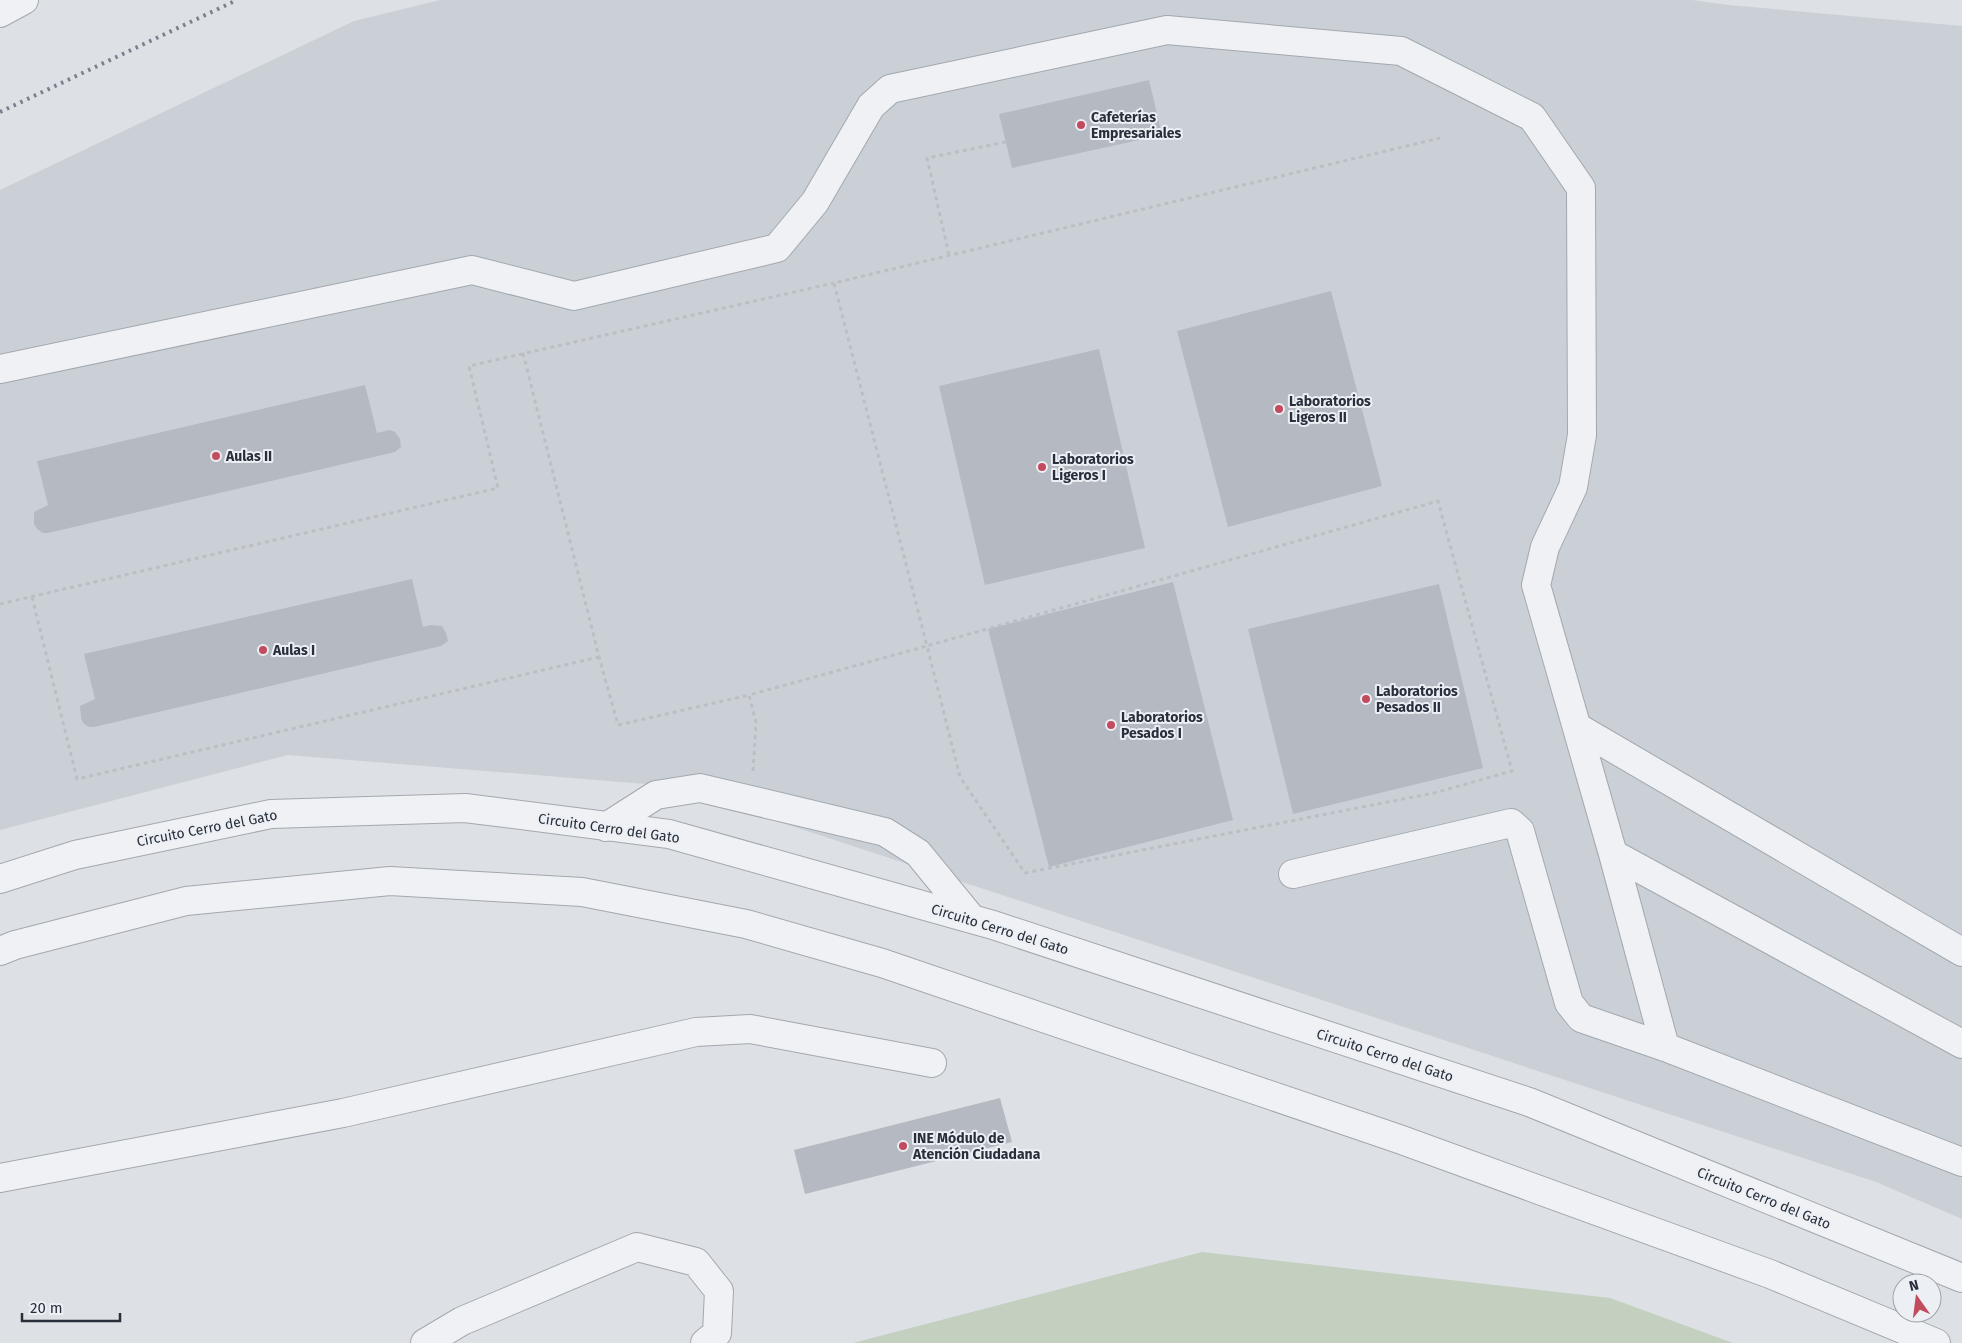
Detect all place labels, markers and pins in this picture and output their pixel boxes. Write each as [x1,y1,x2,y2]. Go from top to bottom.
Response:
place label: Cafeterías Empresariales [1091,109,1182,142]
marker: Cafeterías Empresariales [1075,119,1087,131]
place label: Laboratorios Ligeros II [1289,393,1371,426]
marker: Laboratorios Ligeros II [1273,403,1285,415]
place label: Aulas II [225,448,272,465]
marker: Aulas II [210,450,222,462]
place label: Laboratorios Ligeros I [1052,451,1134,484]
marker: Laboratorios Ligeros I [1036,461,1048,473]
place label: Aulas I [272,642,315,659]
marker: Aulas I [257,644,269,656]
place label: Laboratorios Pesados II [1376,683,1458,716]
marker: Laboratorios Pesados II [1360,693,1372,705]
place label: Laboratorios Pesados I [1121,709,1203,742]
marker: Laboratorios Pesados I [1105,719,1117,731]
place label: INE Módulo de Atención Ciudadana [912,1130,1041,1163]
marker: INE Módulo de Atención Ciudadana [897,1140,909,1152]

